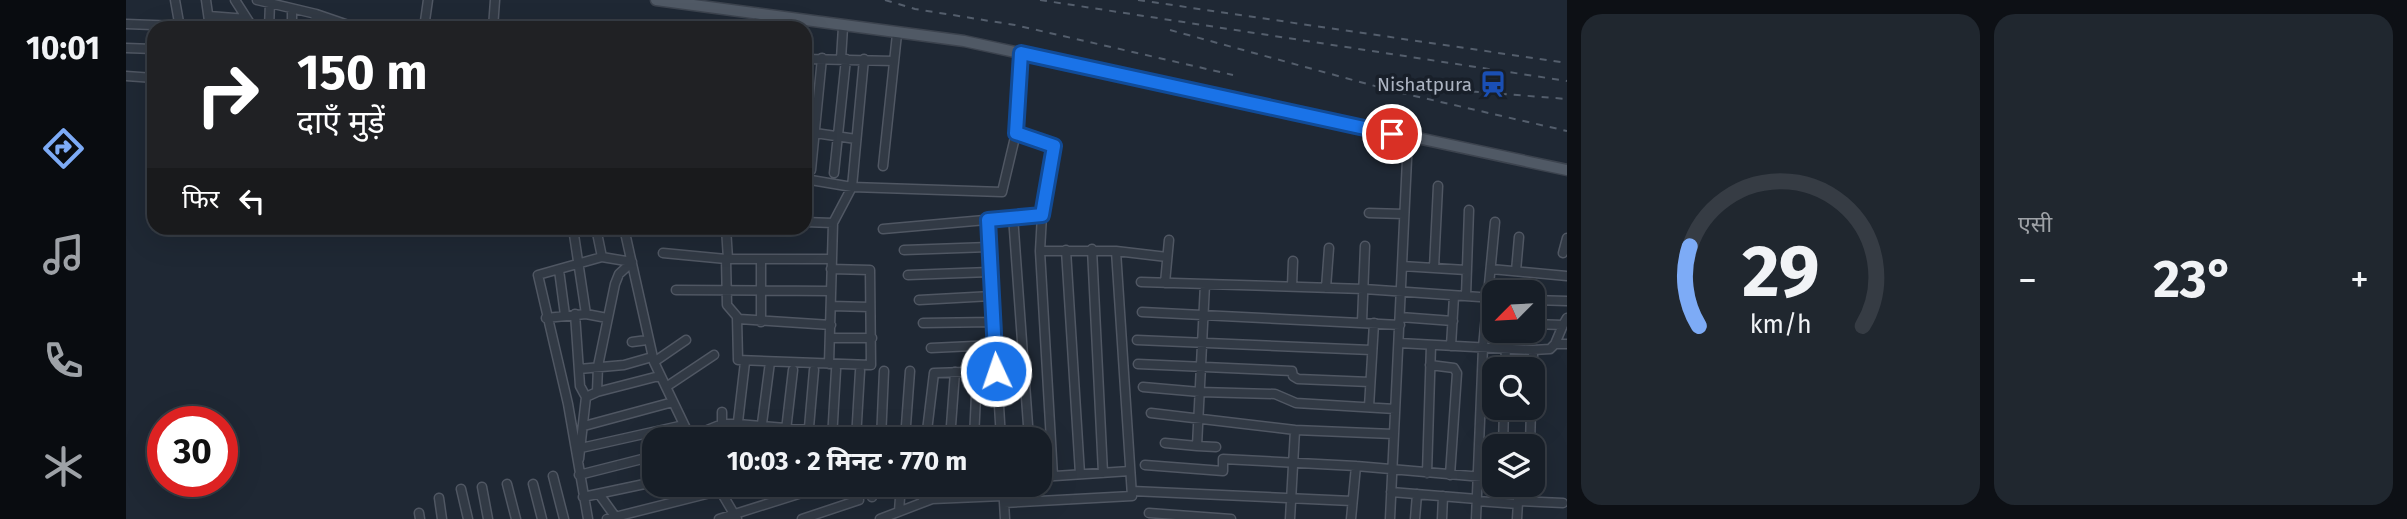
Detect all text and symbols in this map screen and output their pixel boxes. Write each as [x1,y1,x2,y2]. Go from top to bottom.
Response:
text: 10:01 [26,29,100,67]
text: 150 m [297,43,428,102]
icon: right [182,49,273,140]
station icon: Nishatpura [1478,69,1508,99]
place label: Nishatpura [1377,73,1472,96]
text: दाएँ मुड़ें [297,103,385,141]
pin [1362,104,1422,164]
icon: arrive [1373,115,1411,153]
icon: directions [39,124,88,173]
icon: left [233,182,271,220]
text: फिर [182,184,219,215]
text: एसी [2018,210,2052,238]
text: 29 [1742,228,1819,315]
icon: music [39,230,88,279]
text: 23° [2153,248,2234,311]
text: − [2018,257,2037,303]
text: + [2350,257,2369,303]
north arrow [1482,280,1545,343]
map controls [1482,280,1545,497]
text: km/h [1750,309,1811,339]
position arrow [959,334,1033,408]
icon: phone [39,336,88,385]
button: search [1482,357,1545,420]
speed limit sign: 30 [147,406,238,497]
button: layers [1482,434,1545,497]
icon: climate [39,442,88,491]
text: 10:03 · 2 मिनट · 770 m [727,446,967,477]

